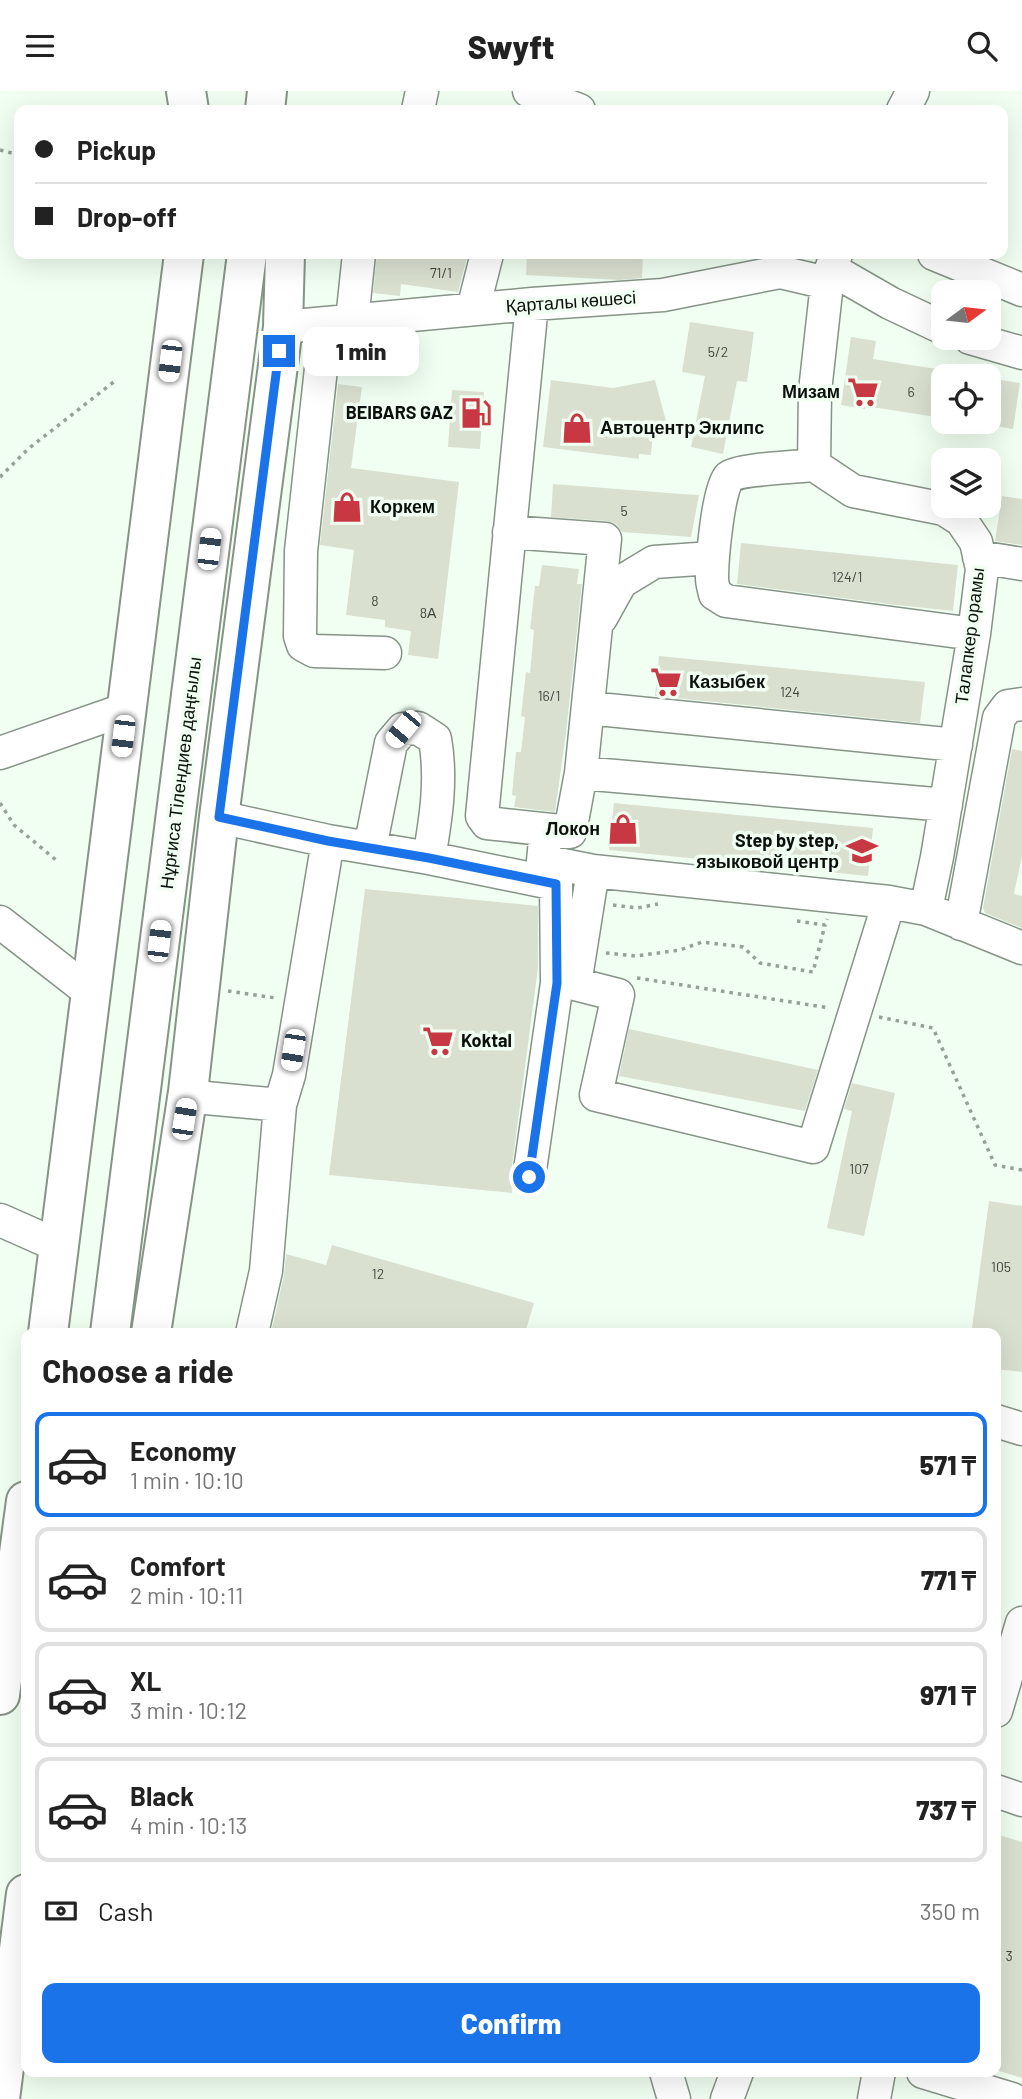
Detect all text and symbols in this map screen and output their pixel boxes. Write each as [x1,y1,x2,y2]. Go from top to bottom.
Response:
icon: menu [21,27,59,65]
text: Swyft [468,27,554,65]
icon: search [963,27,1001,65]
text: Pickup [77,134,156,165]
text: Drop-off [77,201,177,232]
house number: 71/1 [430,264,452,281]
north arrow [931,280,1001,350]
map controls [931,280,1001,518]
street label: Қарталы көшесі [505,285,637,317]
callout: 1 min [304,327,419,375]
route end [263,335,295,367]
text: 1 min [336,337,386,365]
car [158,339,183,383]
house number: 5/2 [708,343,728,360]
button: locate [931,364,1001,434]
supermarket icon: Мизам [846,375,880,409]
place label: Мизам [782,380,840,402]
house number: 6 [907,383,915,400]
fuel station icon: BEIBARS GAZ [459,396,493,430]
place label: BEIBARS GAZ [346,401,453,423]
shop icon: Автоцентр Эклипс [560,411,594,445]
place label: Автоцентр Эклипс [600,416,764,438]
button: layers [931,448,1001,518]
shop icon: Коркем [330,490,364,524]
place label: Коркем [370,495,435,517]
house number: 5 [620,502,628,519]
car [197,527,222,571]
street label: Талапкер орамы [950,566,988,705]
house number: 124/1 [832,568,862,585]
house number: 8 [371,592,379,609]
house number: 8А [420,604,437,621]
street label: Нұрғиса Тілендиев даңғылы [155,655,205,890]
supermarket icon: Казыбек [649,665,683,699]
place label: Казыбек [689,670,766,692]
house number: 124 [780,683,800,700]
house number: 16/1 [538,687,560,704]
car [382,706,425,752]
car [111,714,136,758]
shop icon: Локон [606,812,640,846]
place label: Локон [546,817,600,839]
place label: Step by step, языковой центр [695,829,839,872]
school or university icon: Step by step, языковой центр [845,834,879,868]
car [147,919,172,963]
supermarket icon: Koktal [421,1024,455,1058]
car [280,1028,307,1072]
place label: Koktal [461,1029,512,1051]
car [171,1097,198,1141]
house number: 107 [849,1160,869,1177]
route start [513,1161,545,1193]
house number: 105 [991,1258,1011,1275]
house number: 12 [372,1265,384,1282]
text: Choose a ride [42,1351,234,1389]
icon: car [46,1433,109,1496]
text: Economy [130,1435,236,1466]
text: 571 ₸ [920,1449,976,1480]
text: 1 min · 10:10 [130,1466,244,1494]
icon: car [46,1548,109,1611]
text: Comfort [130,1550,226,1581]
text: 771 ₸ [921,1564,976,1595]
text: 2 min · 10:11 [130,1581,243,1609]
icon: car [46,1663,109,1726]
text: XL [130,1665,161,1696]
text: 971 ₸ [920,1679,976,1710]
text: 3 min · 10:12 [130,1696,247,1724]
icon: car [46,1778,109,1841]
text: Black [130,1780,194,1811]
text: 737 ₸ [916,1794,976,1825]
text: 4 min · 10:13 [130,1811,247,1839]
icon: cash [42,1892,80,1930]
text: Cash [98,1895,153,1926]
text: 350 m [920,1897,980,1925]
house number: 3 [1005,1947,1013,1964]
button: Confirm [42,1983,980,2063]

